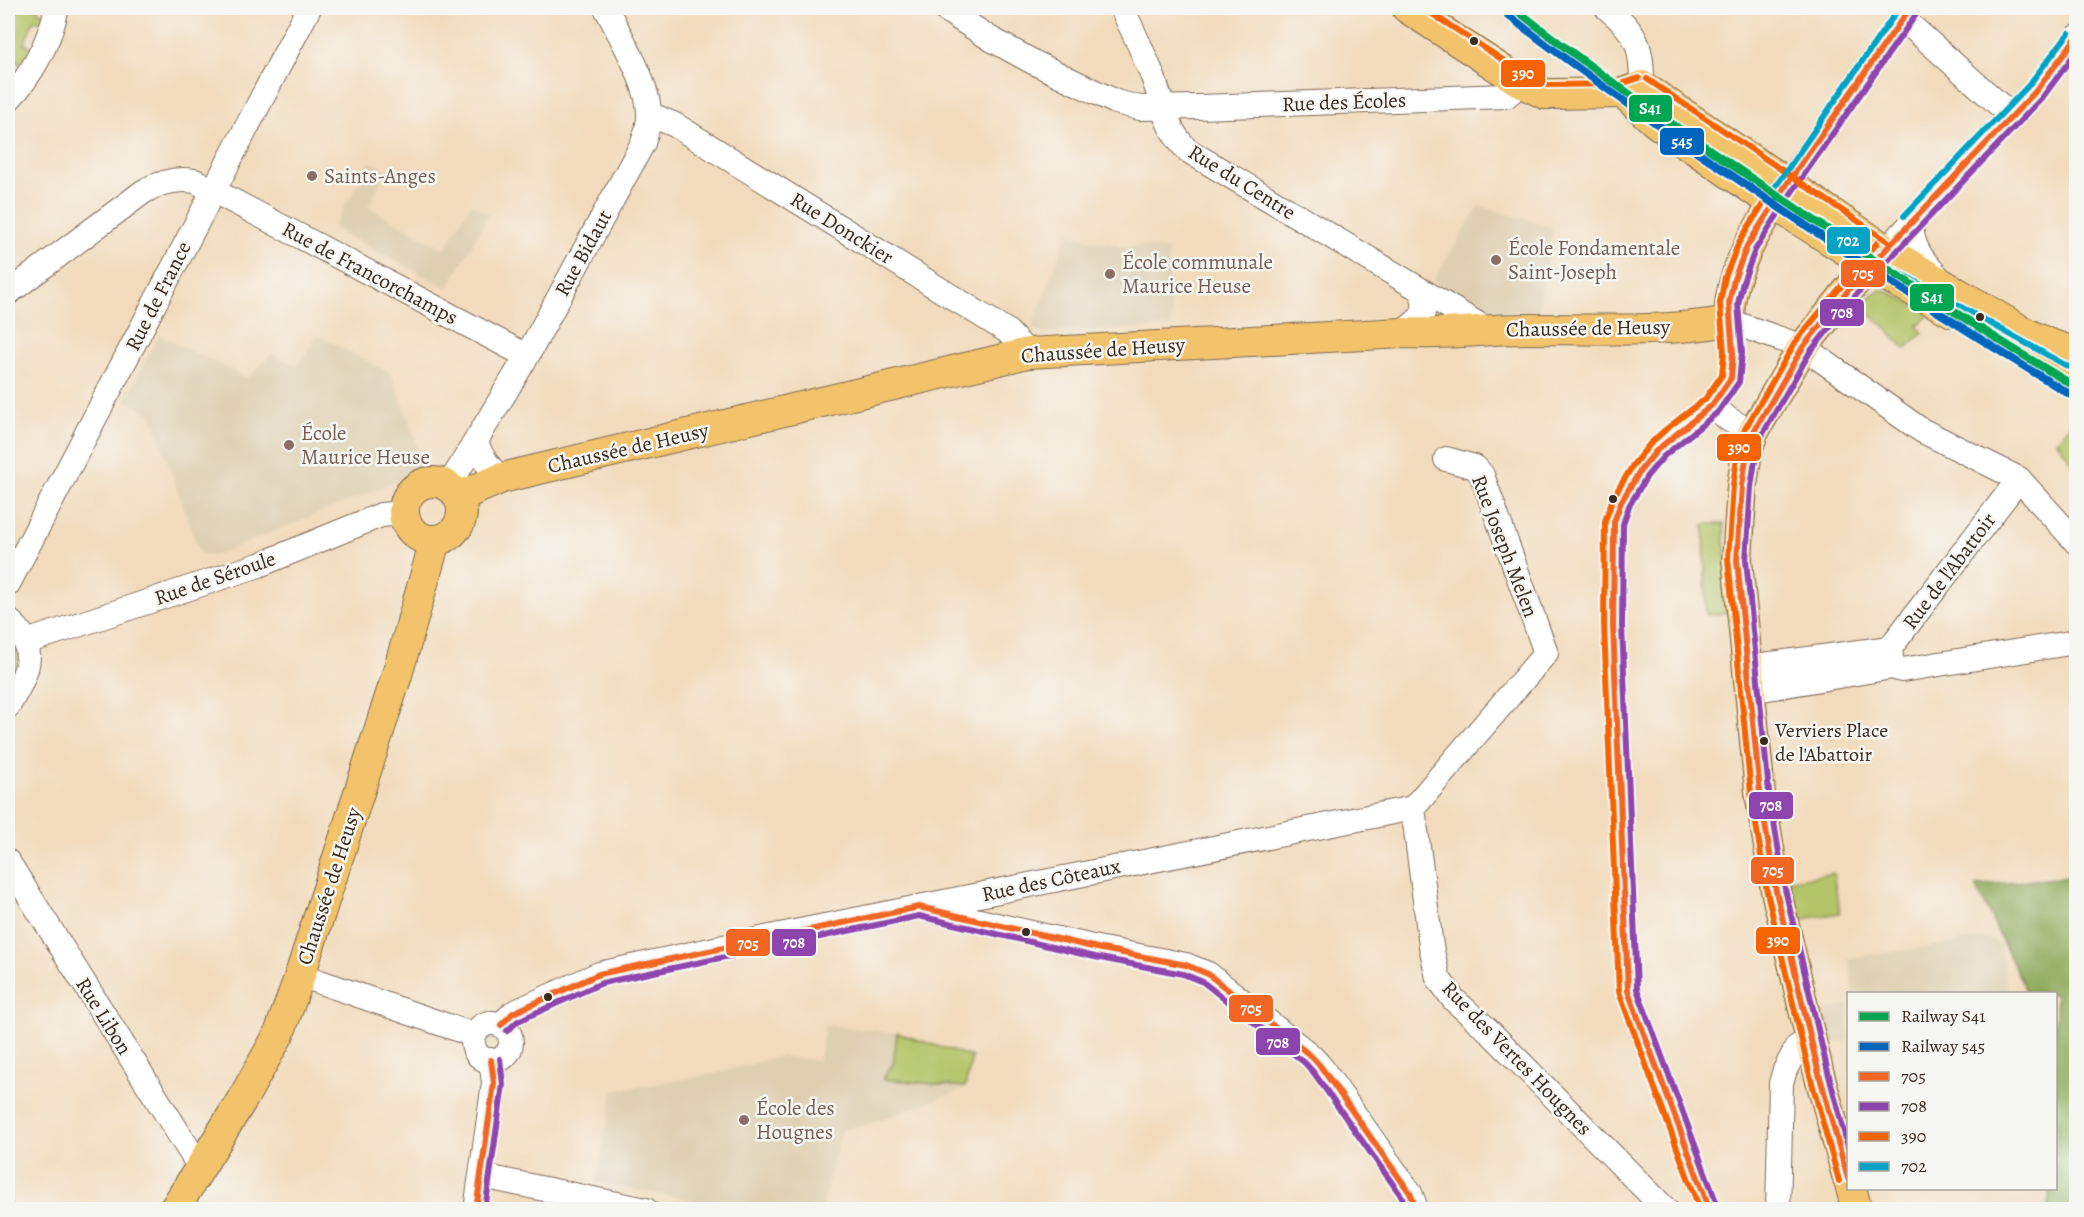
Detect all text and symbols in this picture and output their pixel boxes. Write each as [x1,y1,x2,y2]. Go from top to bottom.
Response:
unlabelled marker [1468,35,1480,47]
line badge: 390 [1500,59,1546,88]
text: 390 [1512,63,1534,85]
street label: Rue des Écoles [1281,86,1407,118]
line badge: S41 [1628,94,1673,123]
text: S41 [1639,98,1661,120]
line badge: 545 [1659,127,1705,156]
text: 545 [1671,131,1693,153]
street label: Rue du Centre [1183,138,1301,226]
place label: Saints-Anges [324,162,436,190]
marker: Saints-Anges [305,169,319,183]
street label: Rue Donckier [785,185,899,271]
street label: Rue Bidaut [548,205,618,301]
street label: Rue de Francorchamps [277,215,463,331]
line badge: 702 [1826,226,1871,255]
text: 702 [1837,230,1860,252]
place label: École Fondamentale Saint-Joseph [1508,234,1680,286]
street label: Rue de France [118,236,198,356]
place label: École communale Maurice Heuse [1122,248,1273,300]
marker: École Fondamentale Saint-Joseph [1489,253,1503,267]
line badge: 705 [1840,259,1886,288]
text: 705 [1852,263,1874,285]
marker: École communale Maurice Heuse [1103,267,1117,281]
line badge: S41 [1909,283,1955,312]
text: S41 [1921,287,1943,309]
line badge: 708 [1819,298,1865,327]
text: 708 [1831,302,1854,324]
unlabelled marker [1974,311,1986,323]
street label: Chaussée de Heusy [1506,313,1671,343]
street label: Chaussée de Heusy [1020,330,1187,370]
street label: Chaussée de Heusy [545,416,712,480]
place label: École Maurice Heuse [301,419,430,471]
line badge: 390 [1716,433,1762,462]
text: 390 [1728,437,1750,459]
marker: École Maurice Heuse [282,438,296,452]
street label: Rue Joseph Melen [1465,471,1545,621]
unlabelled marker [1607,493,1619,505]
street label: Rue de l'Abattoir [1896,507,2002,635]
street label: Rue de Séroule [151,544,279,612]
place label: Verviers Place de l'Abattoir [1774,717,1888,768]
marker: Verviers Place de l'Abattoir [1758,735,1770,747]
line badge: 708 [1748,791,1794,820]
text: 708 [1760,795,1783,817]
street label: Chaussée de Heusy [290,803,368,968]
street label: Rue des Côteaux [979,852,1123,908]
line badge: 705 [1750,856,1795,885]
text: 705 [1762,860,1784,882]
unlabelled marker [1020,926,1032,938]
line badge: 390 [1755,926,1801,955]
line badge: 705 [725,928,771,957]
line badge: 708 [771,928,817,957]
text: 390 [1767,930,1789,952]
text: 708 [783,932,806,954]
text: 705 [737,933,759,955]
street label: Rue Libon [69,972,139,1060]
street label: Rue des Vertes Hougnes [1436,974,1598,1142]
unlabelled marker [542,991,554,1003]
legend [1847,992,2057,1190]
line badge: 705 [1228,994,1274,1023]
text: 705 [1240,998,1262,1020]
text: Railway S41 [1901,1004,1985,1028]
line badge: 708 [1255,1027,1301,1056]
text: 708 [1267,1032,1290,1054]
text: Railway 545 [1901,1034,1985,1058]
text: 705 [1901,1064,1926,1088]
place label: École des Hougnes [756,1094,835,1146]
text: 708 [1901,1094,1927,1118]
marker: École des Hougnes [737,1113,751,1127]
text: 390 [1901,1124,1926,1148]
text: 702 [1901,1154,1927,1178]

